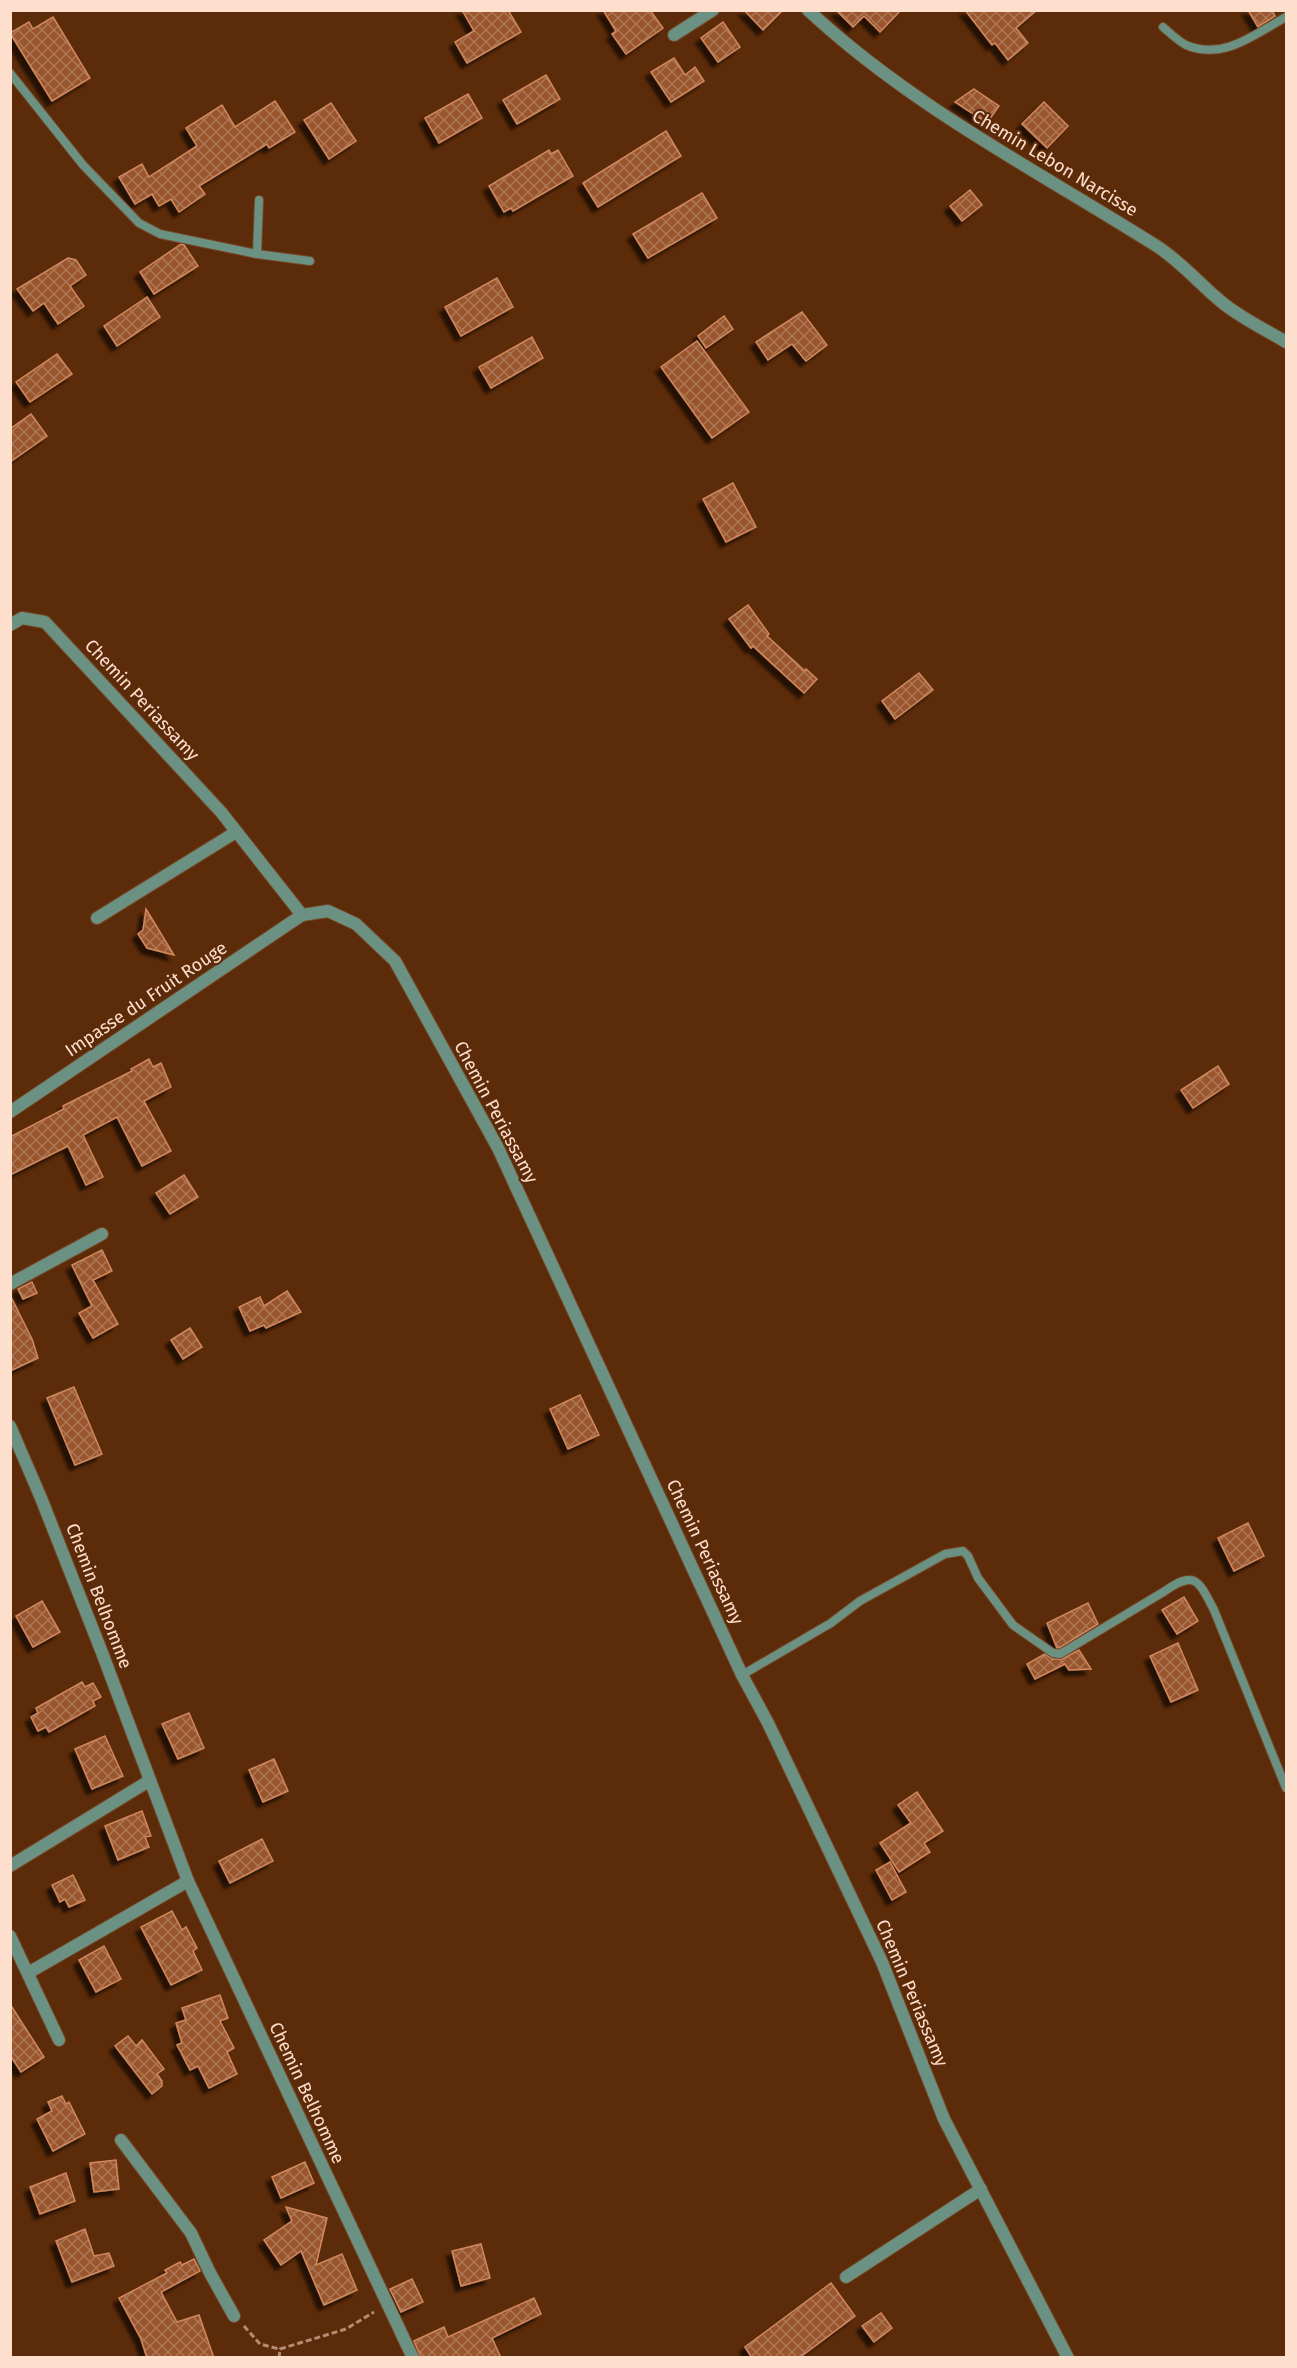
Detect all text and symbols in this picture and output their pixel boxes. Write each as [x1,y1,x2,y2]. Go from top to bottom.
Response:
street label: Chemin Lebon Narcisse [968,105,1142,221]
street label: Chemin Periassamy [80,635,204,765]
street label: Impasse du Fruit Rouge [61,937,231,1061]
street label: Chemin Periassamy [449,1037,543,1187]
street label: Chemin Periassamy [662,1476,748,1628]
street label: Chemin Belhomme [61,1520,137,1672]
street label: Chemin Periassamy [871,1916,953,2070]
street label: Chemin Belhomme [265,2019,349,2167]

